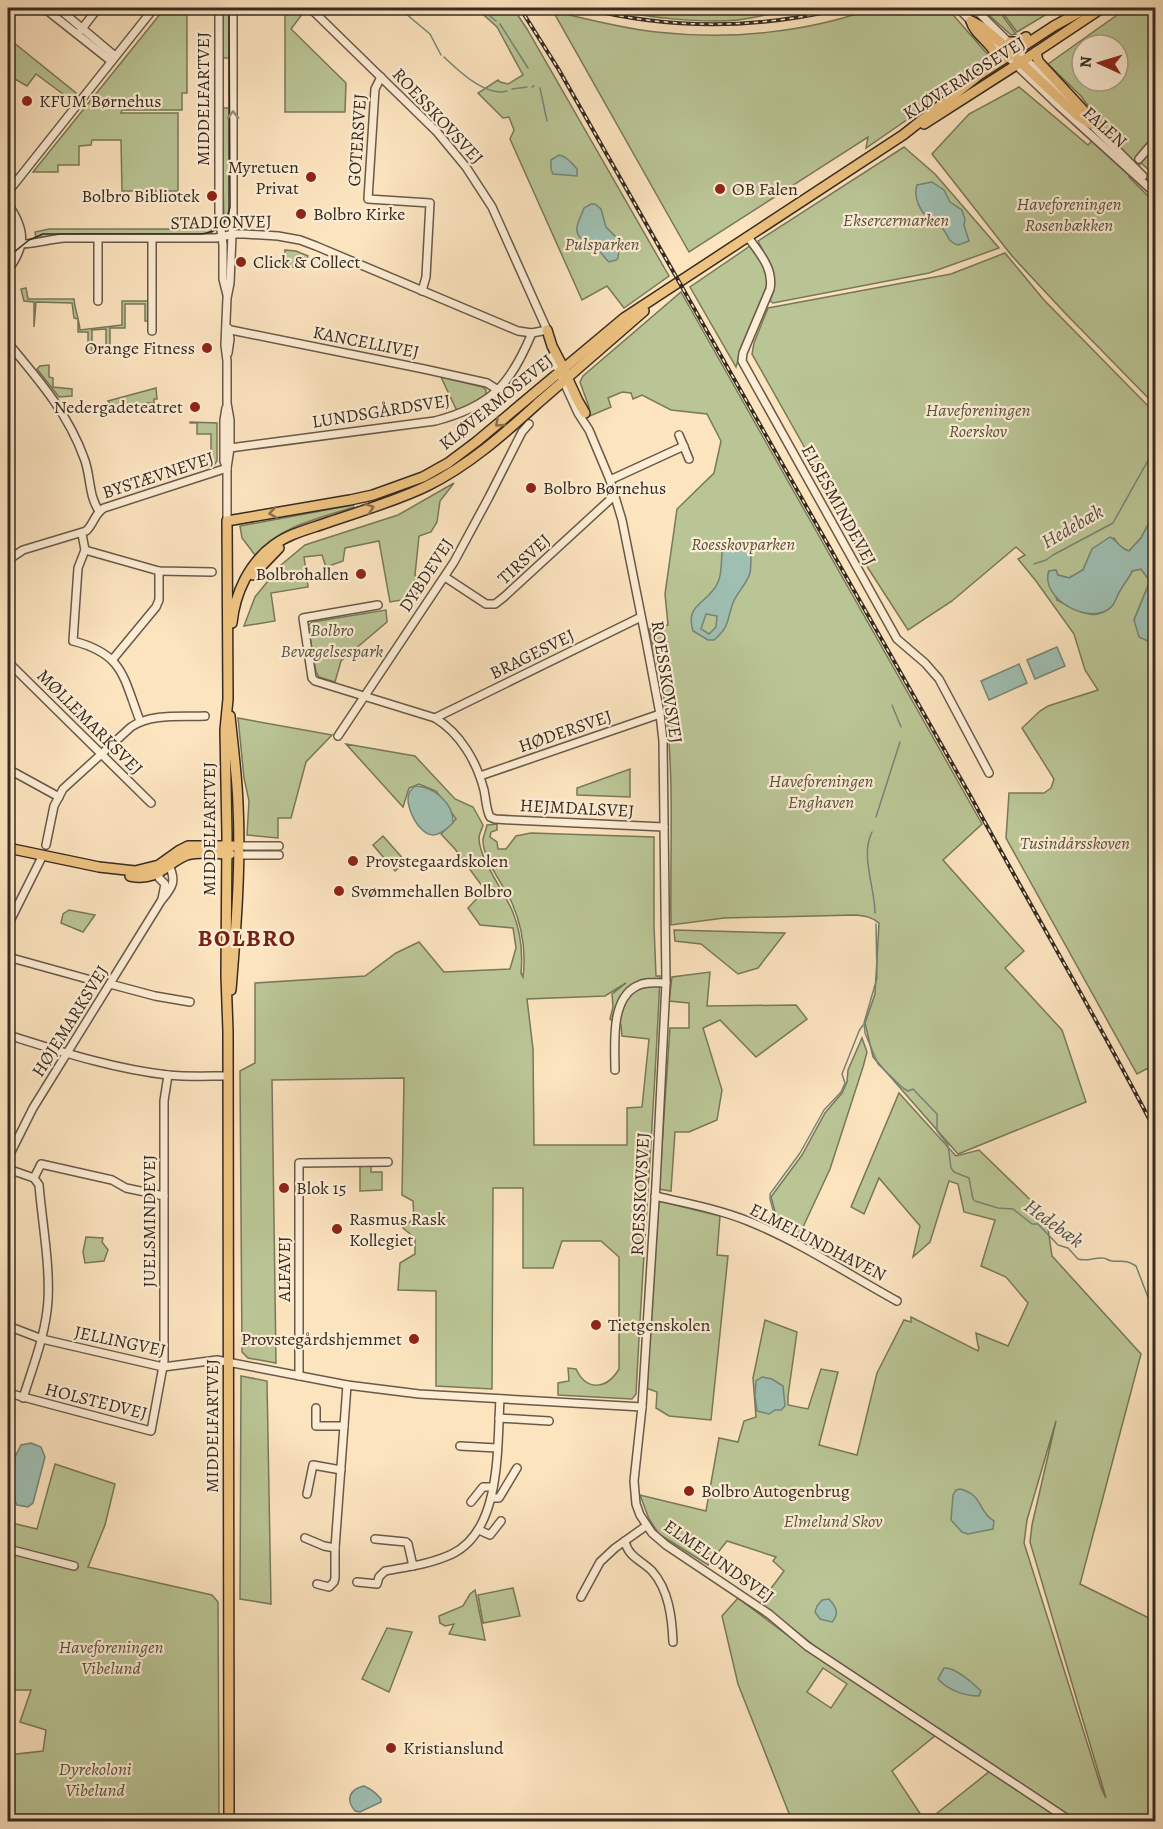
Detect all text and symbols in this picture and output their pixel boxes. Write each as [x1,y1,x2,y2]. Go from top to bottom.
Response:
street label: KLØVERMOSEVEJ [898,31,1030,125]
street label: MIDDELFARTVEJ [191,32,215,166]
north arrow [1070,33,1130,93]
text: N [1075,55,1097,69]
street label: ROESSKOVSVEJ [387,63,489,169]
place label: KFUM Børnehus [39,89,162,113]
street label: GOTERSVEJ [342,93,372,187]
marker: KFUM Børnehus [20,94,34,108]
street label: FALEN [1078,101,1132,153]
one-way arrow [226,111,239,120]
place label: Myretuen Privat [228,155,299,200]
marker: Myretuen Privat [304,170,318,184]
place label: OB Falen [732,177,798,201]
marker: OB Falen [713,182,727,196]
place label: Bolbro Bibliotek [82,184,200,208]
marker: Bolbro Bibliotek [205,189,219,203]
park label: Haveforeningen Rosenbækken [1017,192,1121,237]
place label: Bolbro Kirke [313,202,405,226]
marker: Bolbro Kirke [294,207,308,221]
park label: Eksercermarken [843,208,949,232]
street label: STADIONVEJ [170,209,272,235]
park label: Pulsparken [565,232,639,256]
place label: Click & Collect [253,250,360,274]
marker: Click & Collect [234,255,248,269]
street label: KANCELLIVEJ [311,320,421,364]
place label: Orange Fitness [85,336,195,360]
marker: Orange Fitness [200,341,214,355]
street label: KLØVERMOSEVEJ [434,349,558,455]
street label: LUNDSGÅRDSVEJ [310,388,452,434]
place label: Nedergadeteatret [54,395,183,419]
park label: Haveforeningen Roerskov [926,398,1030,443]
marker: Nedergadeteatret [188,400,202,414]
one-way arrow [495,416,506,427]
street label: ELSESMINDEVEJ [796,440,882,570]
street label: BYSTÆVNEVEJ [99,446,217,504]
place label: Bolbro Børnehus [543,476,666,500]
marker: Bolbro Børnehus [524,481,538,495]
water label: Hedebæk [1036,498,1108,555]
one-way arrow [364,502,375,515]
one-way arrow [269,506,279,519]
street label: TIRSVEJ [492,528,556,590]
park label: Roesskovparken [691,532,795,556]
street label: DYBDEVEJ [393,533,459,617]
place label: Bolbrohallen [256,562,349,586]
marker: Bolbrohallen [354,567,368,581]
park label: Bolbro Bevægelsespark [281,618,383,663]
street label: ROESSKOVSVEJ [645,619,689,745]
street label: BRAGESVEJ [486,623,578,685]
street label: MØLLEMARKSVEJ [32,664,148,780]
street label: HØDERSVEJ [515,704,615,758]
street label: MIDDELFARTVEJ [197,762,221,896]
park label: Haveforeningen Enghaven [769,769,873,814]
street label: HEJMDALSVEJ [519,793,635,823]
park label: Tusindårsskoven [1020,831,1130,855]
place label: Provstegaardskolen [365,849,508,873]
marker: Provstegaardskolen [346,854,360,868]
place label: Svømmehallen Bolbro [351,879,512,903]
marker: Svømmehallen Bolbro [332,884,346,898]
district label: BOLBRO [197,922,297,954]
street label: HØJEMARKSVEJ [26,961,114,1081]
street label: ROESSKOVSVEJ [625,1132,655,1256]
street label: JUELSMINDEVEJ [137,1155,161,1287]
place label: Blok 15 [296,1176,347,1200]
marker: Blok 15 [277,1181,291,1195]
water label: Hedebæk [1019,1193,1089,1254]
street label: ELMELUNDHAVEN [746,1197,890,1287]
place label: Rasmus Rask Kollegiet [349,1207,446,1252]
marker: Rasmus Rask Kollegiet [330,1222,344,1236]
street label: ALFAVEJ [272,1236,296,1303]
place label: Tietgenskolen [608,1313,711,1337]
marker: Tietgenskolen [589,1318,603,1332]
street label: JELLINGVEJ [72,1320,168,1362]
place label: Provstegårdshjemmet [241,1327,402,1351]
marker: Provstegårdshjemmet [407,1332,421,1346]
street label: MIDDELFARTVEJ [200,1359,224,1493]
street label: HOLSTEDVEJ [42,1377,150,1425]
place label: Bolbro Autogenbrug [701,1479,850,1503]
marker: Bolbro Autogenbrug [682,1484,696,1498]
park label: Elmelund Skov [783,1509,883,1533]
street label: ELMELUNDSVEJ [659,1514,779,1608]
park label: Haveforeningen Vibelund [59,1635,163,1680]
place label: Kristianslund [403,1736,504,1760]
marker: Kristianslund [384,1741,398,1755]
park label: Dyrekoloni Vibelund [58,1757,132,1802]

